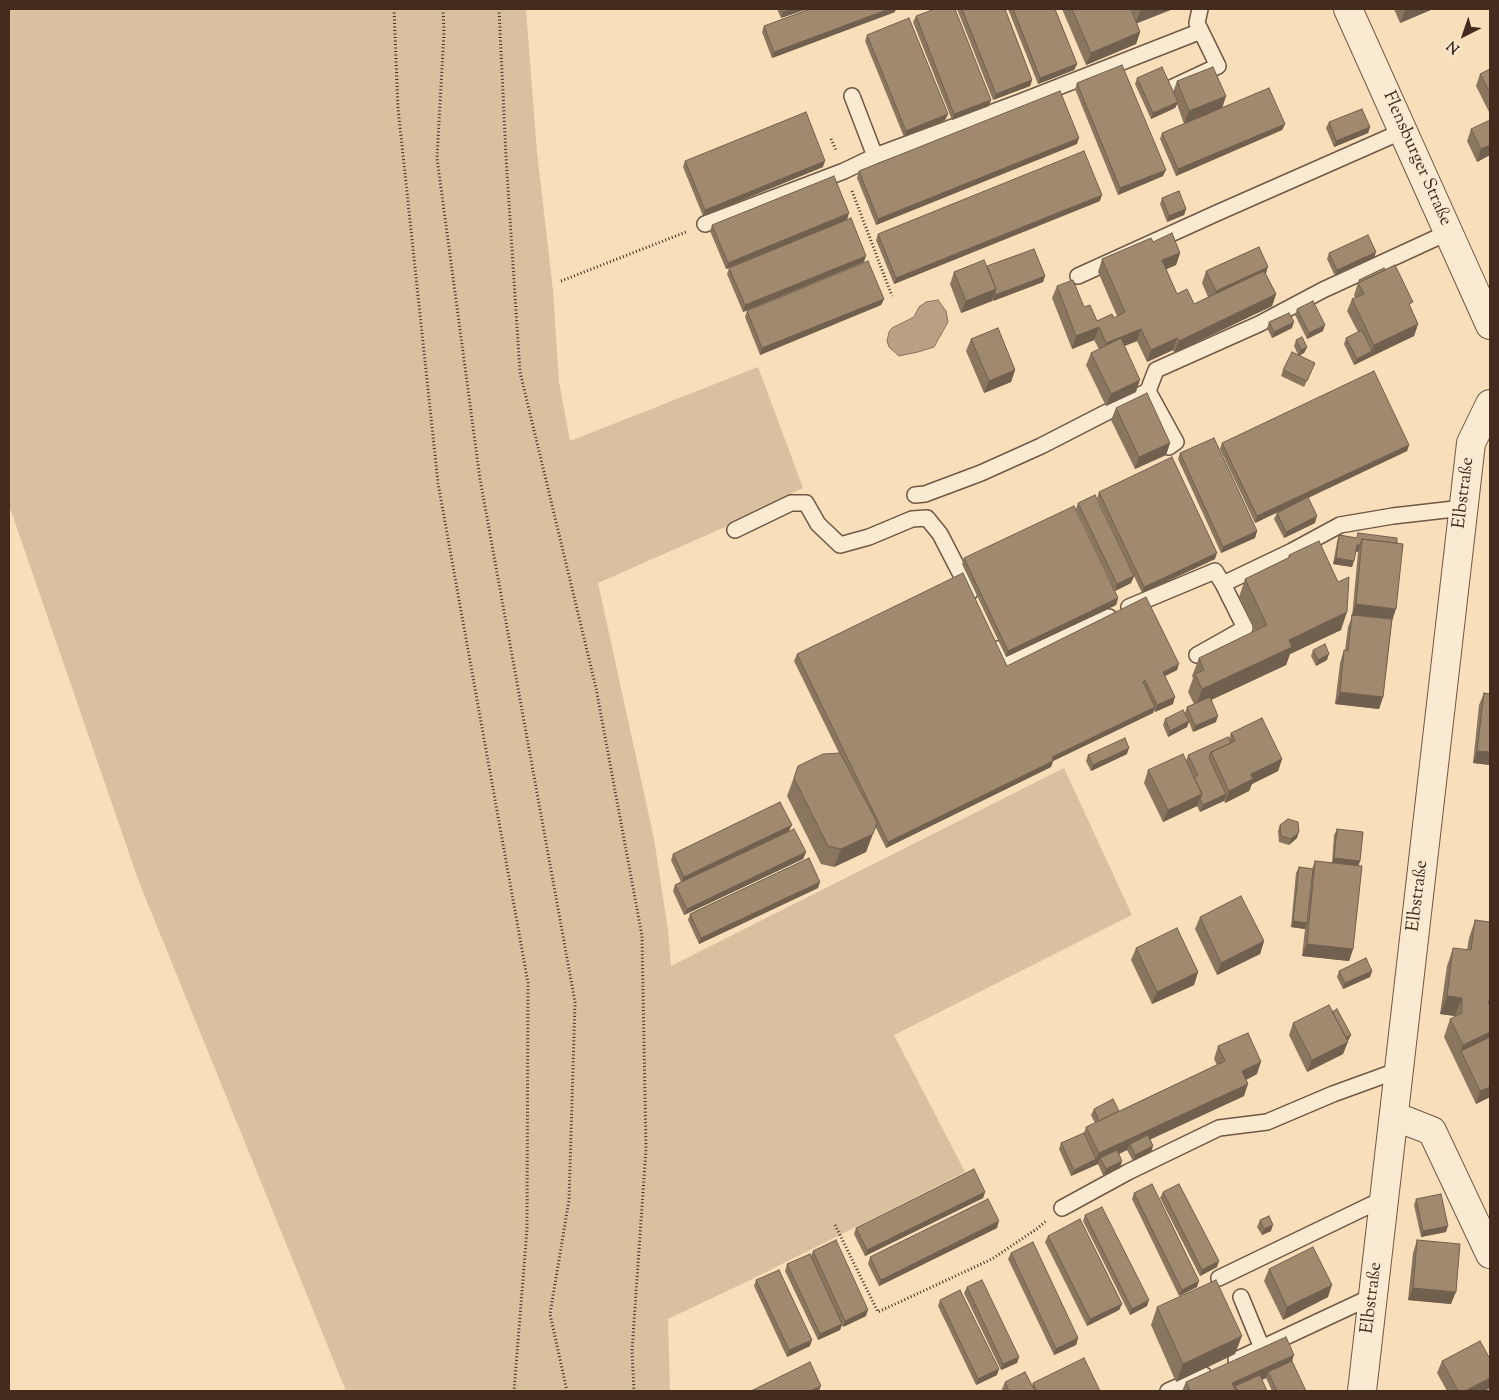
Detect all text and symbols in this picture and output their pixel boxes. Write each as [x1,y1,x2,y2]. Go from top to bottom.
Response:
north arrow [1439,10,1489,60]
text: N [1443,35,1465,58]
street label: Flensburger Straße [1377,88,1455,230]
street label: Elbstraße [1450,456,1480,530]
street label: Elbstraße [1404,859,1434,933]
street label: Elbstraße [1358,1261,1388,1335]

